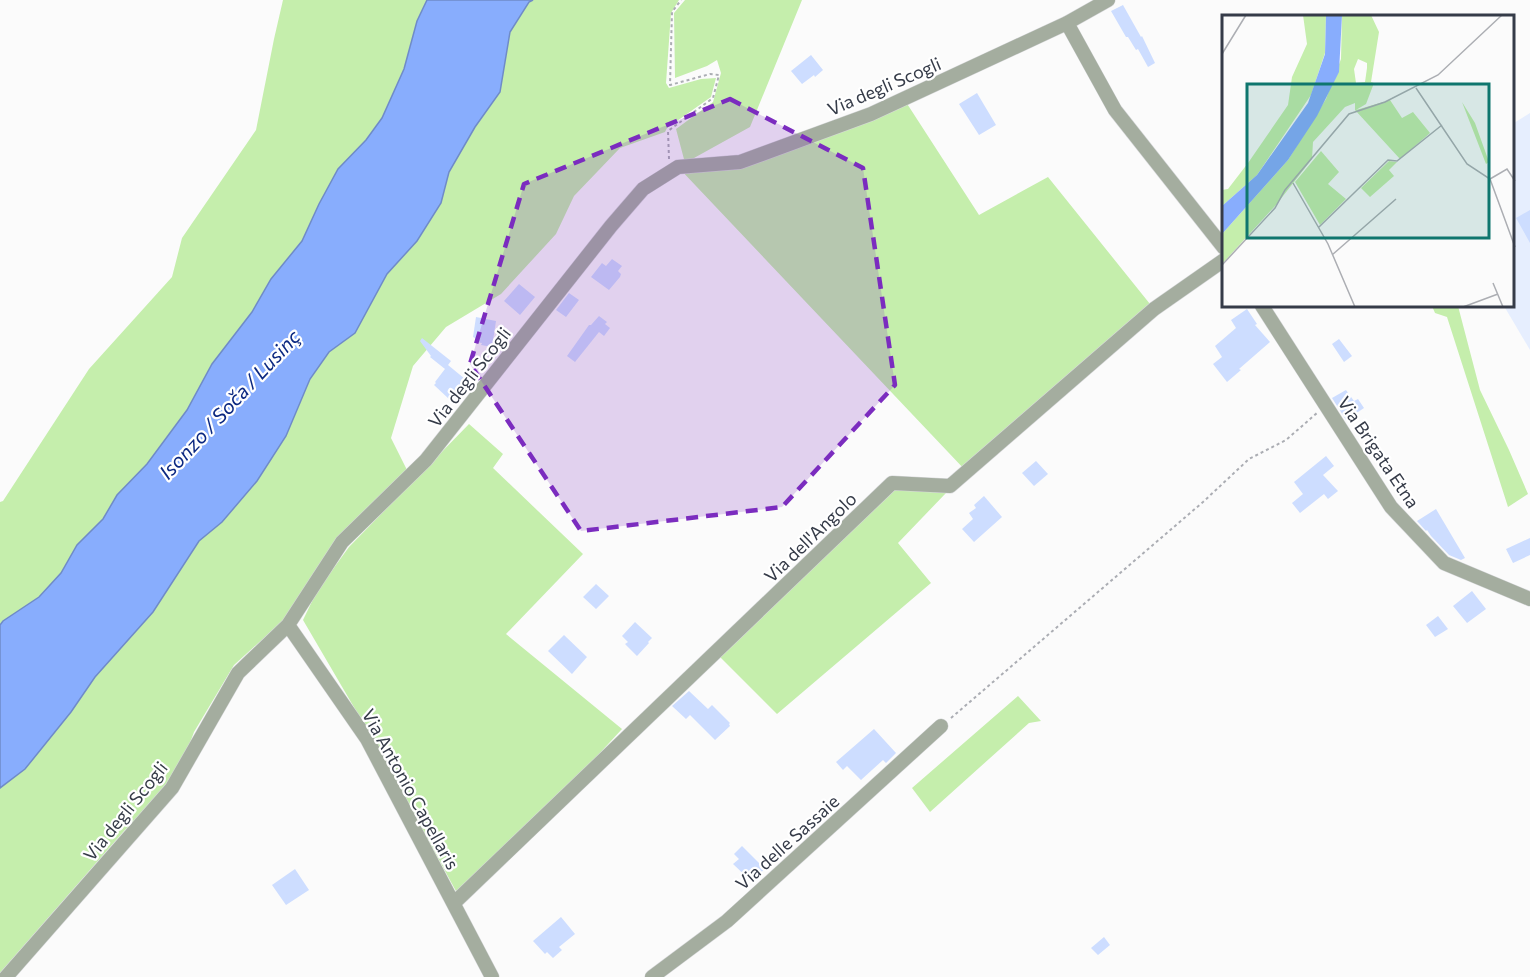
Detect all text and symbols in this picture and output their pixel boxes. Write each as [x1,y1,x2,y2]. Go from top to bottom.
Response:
inset map [1222,15,1515,308]
street label: Via degli Scogli [824,52,944,120]
street label: Via degli Scogli [423,322,515,432]
water label: Isonzo / Soča / Lusinç [154,324,304,484]
street label: Via Brigata Etna [1333,392,1425,512]
street label: Via dell'Angolo [759,487,861,587]
street label: Via Antonio Capellaris [358,705,464,873]
street label: Via degli Scogli [78,757,172,865]
street label: Via delle Sassaie [731,790,843,894]

